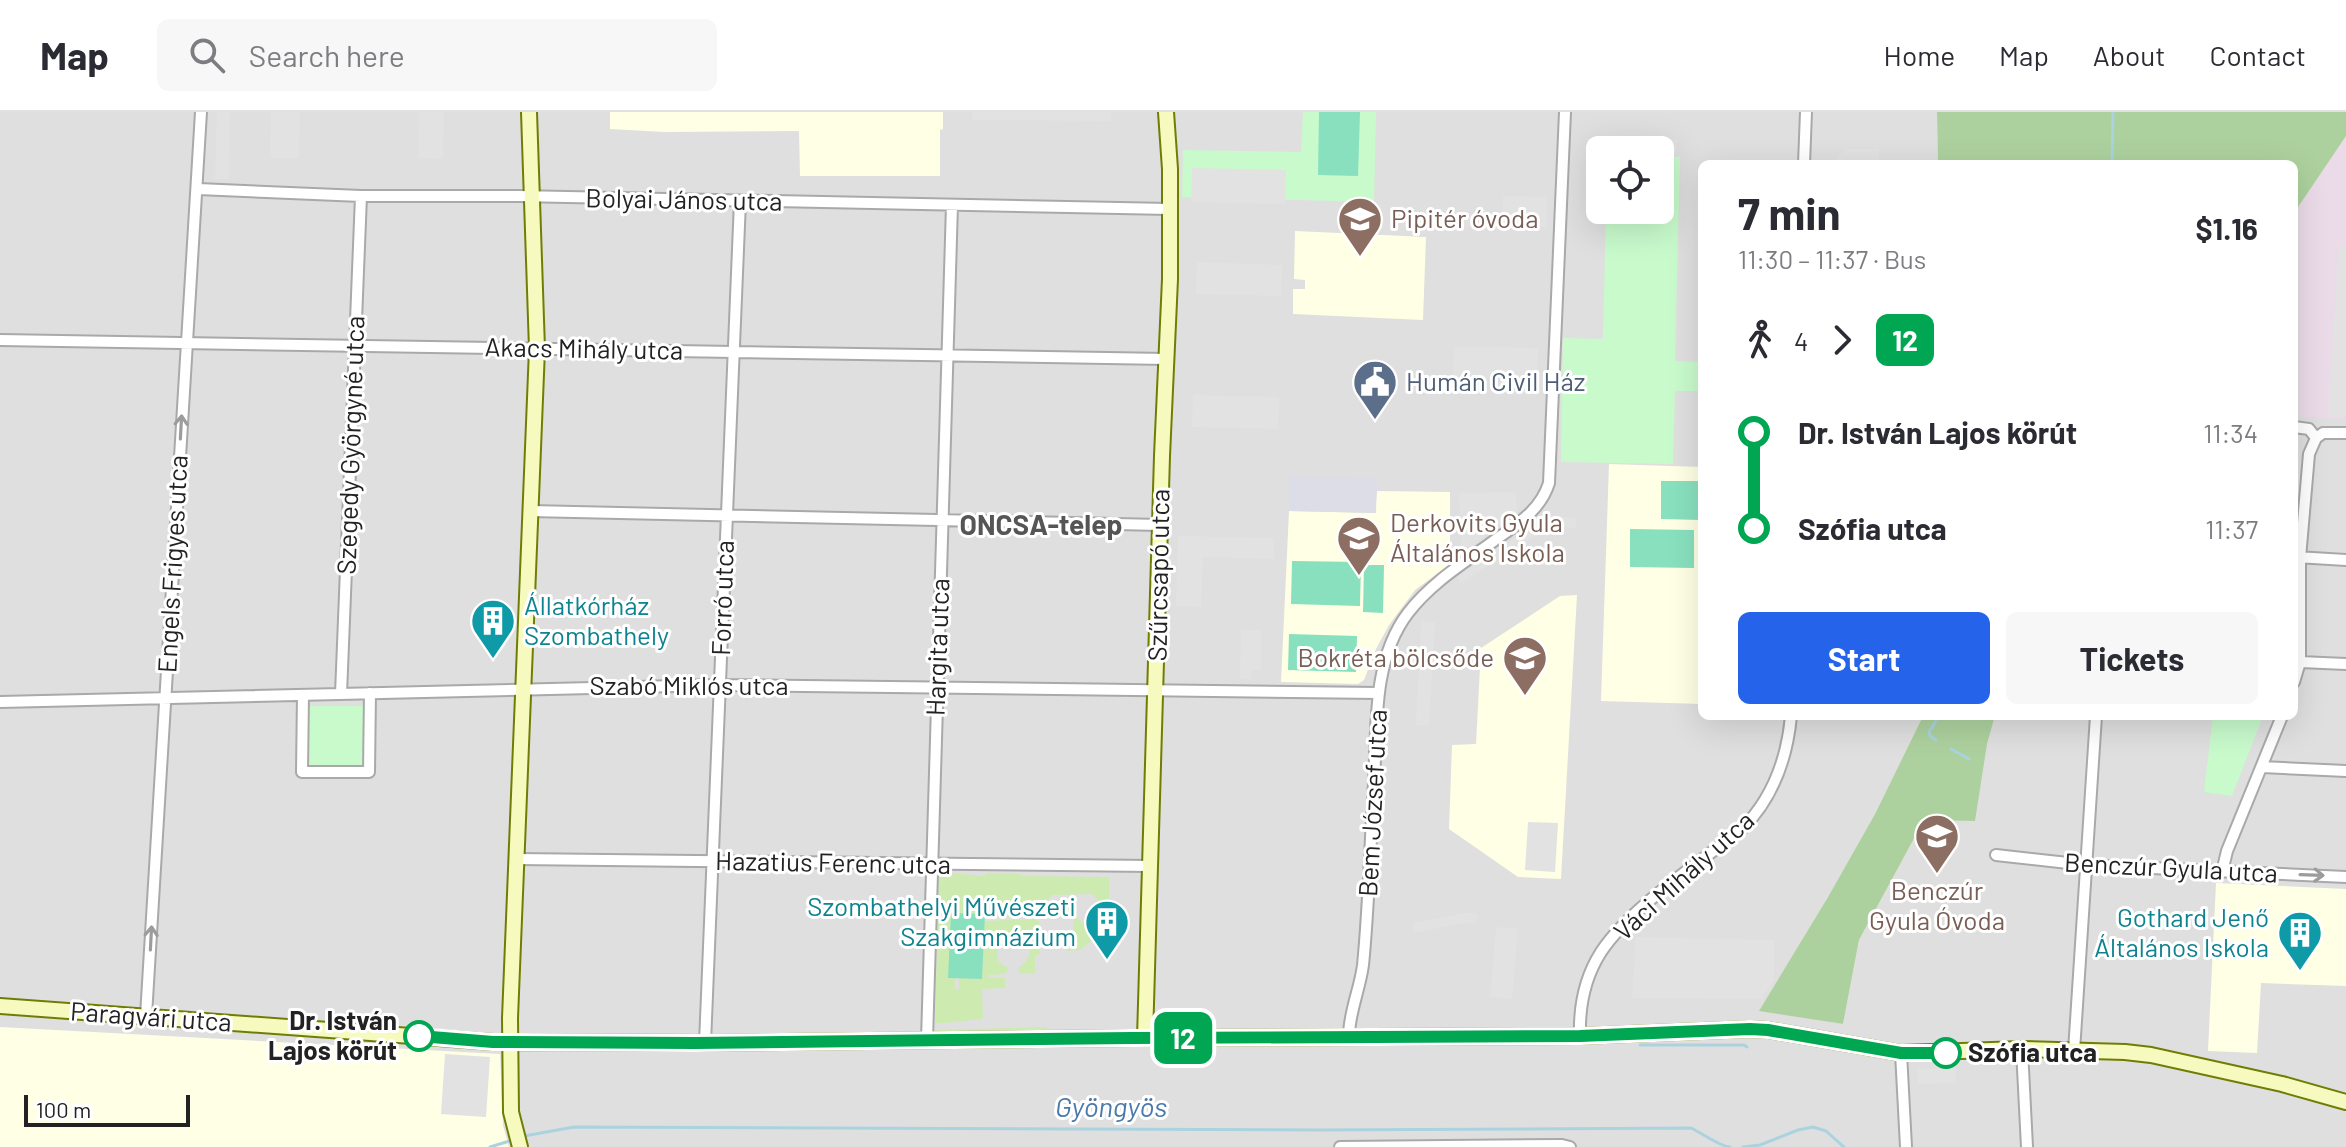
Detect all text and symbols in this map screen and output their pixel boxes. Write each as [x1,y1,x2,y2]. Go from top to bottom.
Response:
search box [157,19,717,91]
text: Map [40,32,109,78]
icon: search [185,33,229,77]
text: Search here [249,37,405,73]
text: Home [1884,38,1955,72]
text: Map [1999,38,2049,72]
text: About [2093,38,2165,72]
text: Contact [2209,38,2306,72]
map controls [1586,136,1674,224]
button: locate [1586,136,1674,224]
street label: Bolyai János utca [585,181,783,216]
text: 7 min [1738,186,1841,239]
school or university icon: Pipitér óvoda [1336,195,1384,258]
place label: Pipitér óvoda [1391,202,1539,233]
text: $1.16 [2195,210,2258,246]
text: 11:30 – 11:37 · Bus [1738,243,1926,274]
street label: Szegedy Györgyné utca [329,315,370,575]
icon: walk [1738,318,1782,362]
icon: forward [1820,318,1864,362]
text: 12 [1892,323,1918,357]
text: 4 [1794,325,1808,356]
street label: Akacs Mihály utca [484,330,684,365]
public building icon: Humán Civil Ház [1351,358,1399,421]
place label: Humán Civil Ház [1406,365,1585,396]
one-way arrow [174,414,189,441]
text: Dr. István Lajos körút [1798,414,2077,450]
text: 11:34 [2203,417,2258,448]
street label: Engels Frigyes utca [150,454,193,674]
street label: Szűrcsapó utca [1140,488,1175,662]
place label: Derkovits Gyula Általános Iskola [1390,506,1565,567]
district label: ONCSA-telep [960,507,1122,541]
text: Szófia utca [1798,510,1947,546]
text: 11:37 [2205,513,2258,544]
school or university icon: Derkovits Gyula Általános Iskola [1335,514,1383,577]
street label: Forró utca [704,540,739,656]
street label: Hargita utca [919,578,954,716]
place label: Állatkórház Szombathely [524,589,669,650]
building icon: Állatkórház Szombathely [469,597,517,660]
button: Start [1738,612,1990,704]
button: Tickets [2006,612,2258,704]
school or university icon: Bokréta bölcsőde [1501,634,1549,697]
place label: Bokréta bölcsőde [1298,641,1494,672]
street label: Szabó Miklós utca [590,669,788,700]
street label: Bem József utca [1351,708,1392,898]
street label: Váci Mihály utca [1606,804,1760,946]
school or university icon: Benczúr Gyula Óvoda [1913,812,1961,875]
street label: Hazatius Ferenc utca [715,844,951,879]
street label: Benczúr Gyula utca [2063,845,2279,888]
one-way arrow [2298,868,2325,883]
place label: Benczúr Gyula Óvoda [1869,874,2005,935]
place label: Szombathelyi Művészeti Szakgimnázium [807,890,1076,951]
building icon: Szombathelyi Művészeti Szakgimnázium [1083,898,1131,961]
place label: Gothard Jenő Általános Iskola [2094,901,2269,962]
building icon: Gothard Jenő Általános Iskola [2276,909,2324,972]
one-way arrow [143,925,158,952]
street label: Paragvári utca [69,994,233,1037]
place label: Dr. István Lajos körút [268,1004,397,1065]
line badge: 12 [1147,1012,1219,1064]
marker: Dr. István Lajos körút [404,1021,434,1051]
text: 12 [1170,1021,1196,1055]
place label: Szófia utca [1968,1036,2097,1067]
marker: Szófia utca [1931,1038,1961,1068]
water label: Gyöngyös [1055,1089,1167,1123]
scale bar [24,1091,190,1127]
text: 100 m [36,1096,91,1122]

